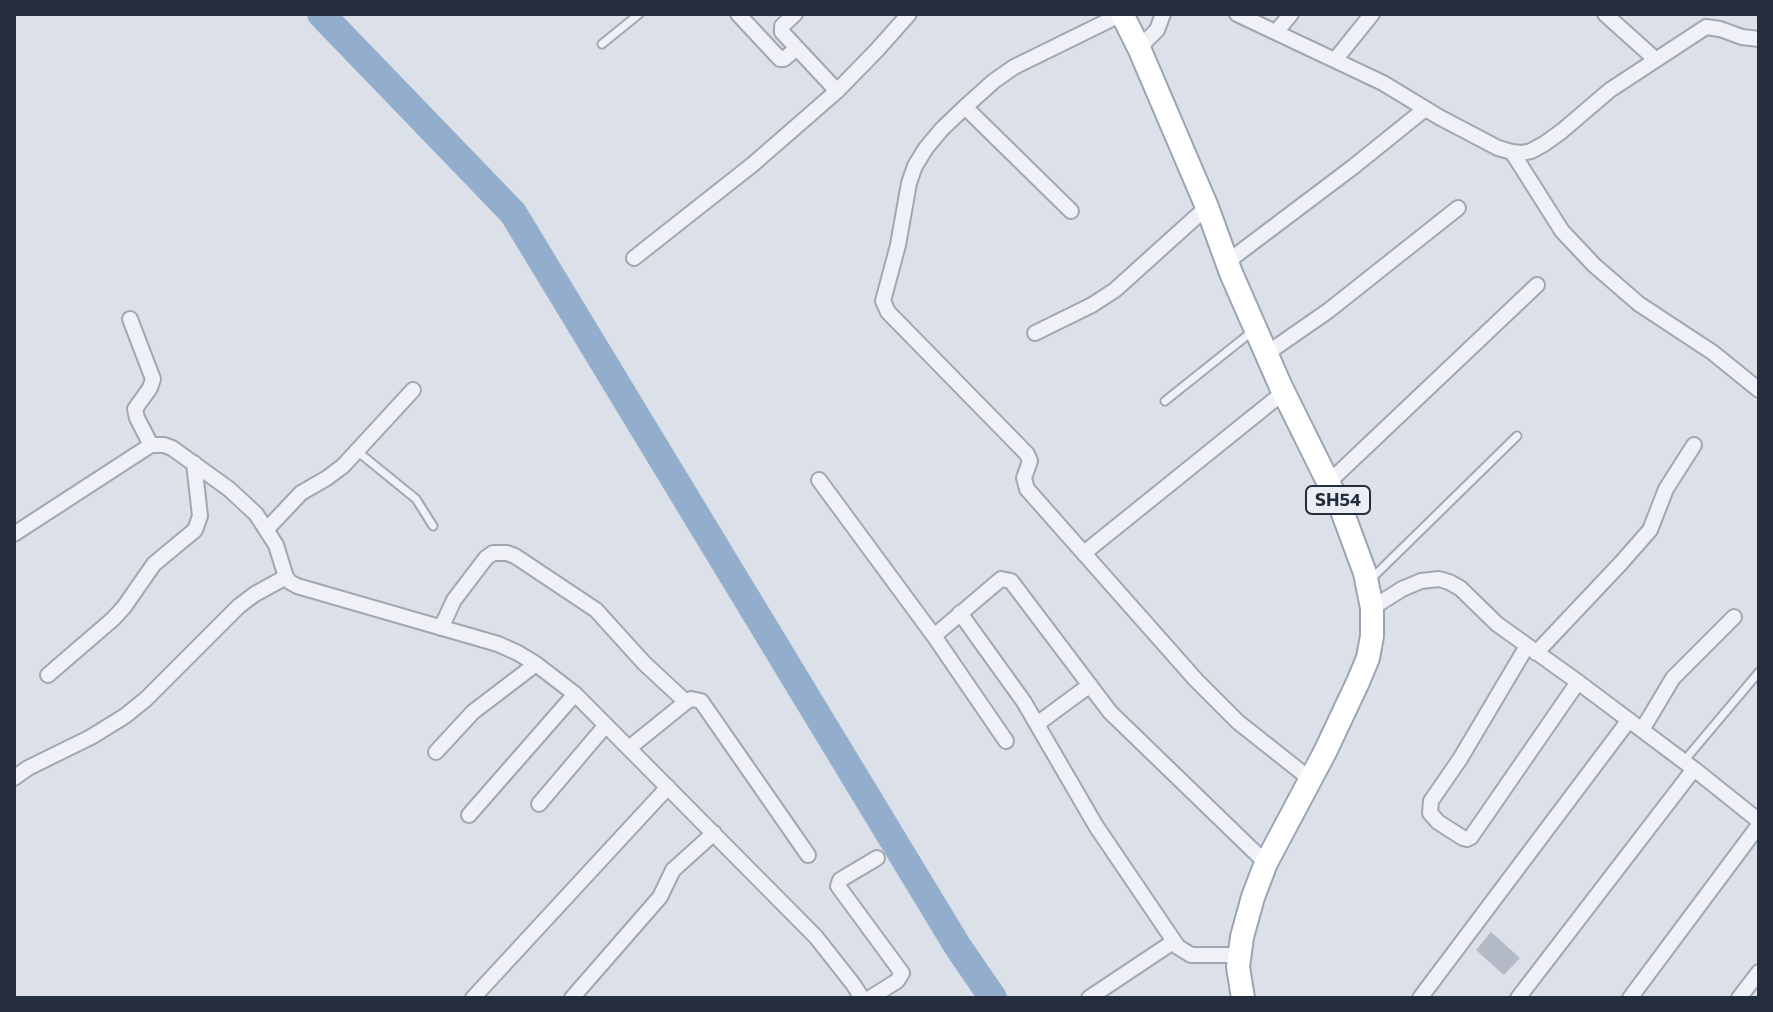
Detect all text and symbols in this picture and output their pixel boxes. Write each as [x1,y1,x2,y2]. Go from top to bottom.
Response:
road number: SH54 [1306,486,1370,514]

